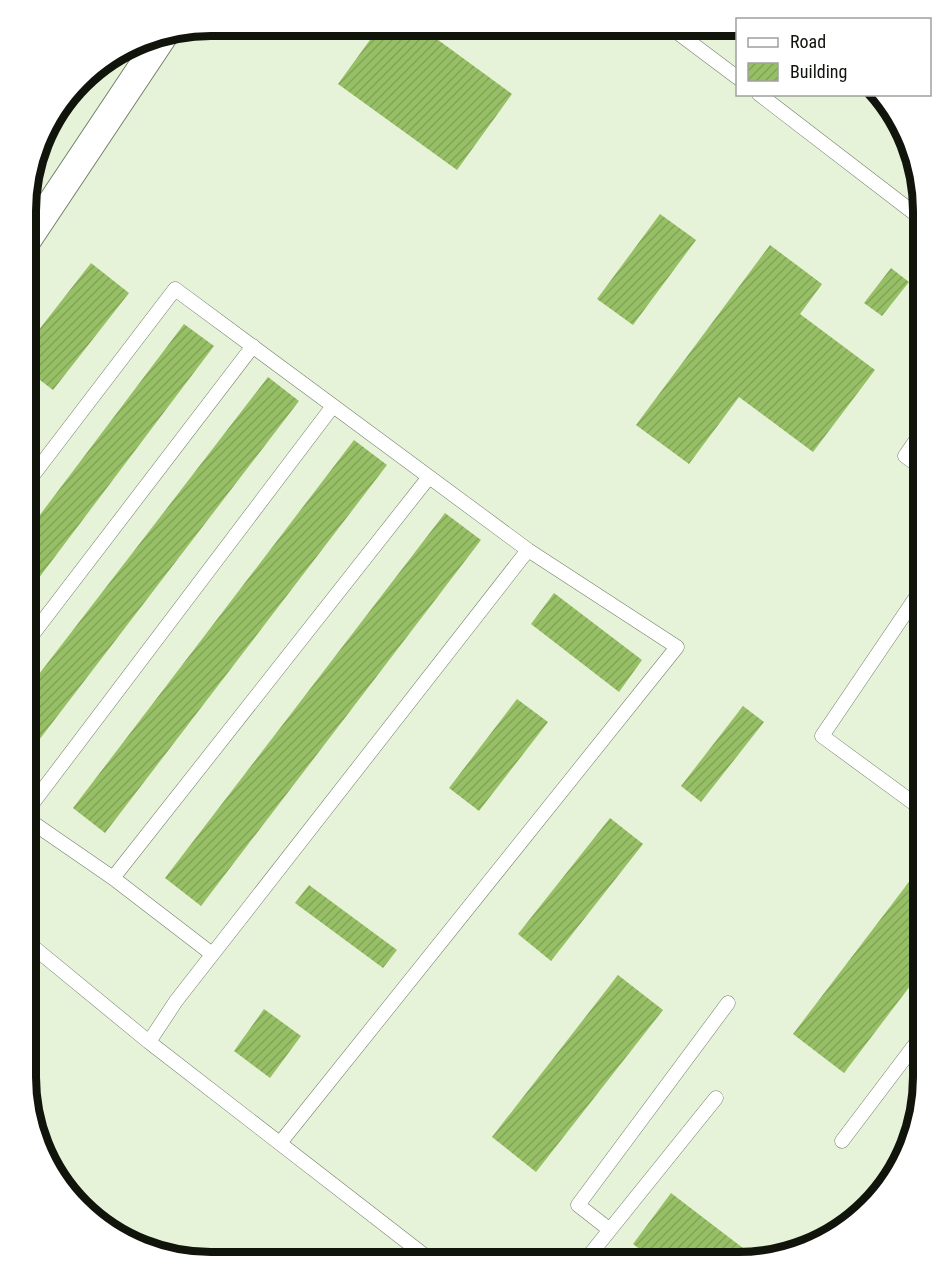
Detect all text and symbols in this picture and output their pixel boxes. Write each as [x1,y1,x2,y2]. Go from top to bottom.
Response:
legend [736,18,931,96]
text: Road [790,31,826,52]
text: Building [790,61,847,82]

